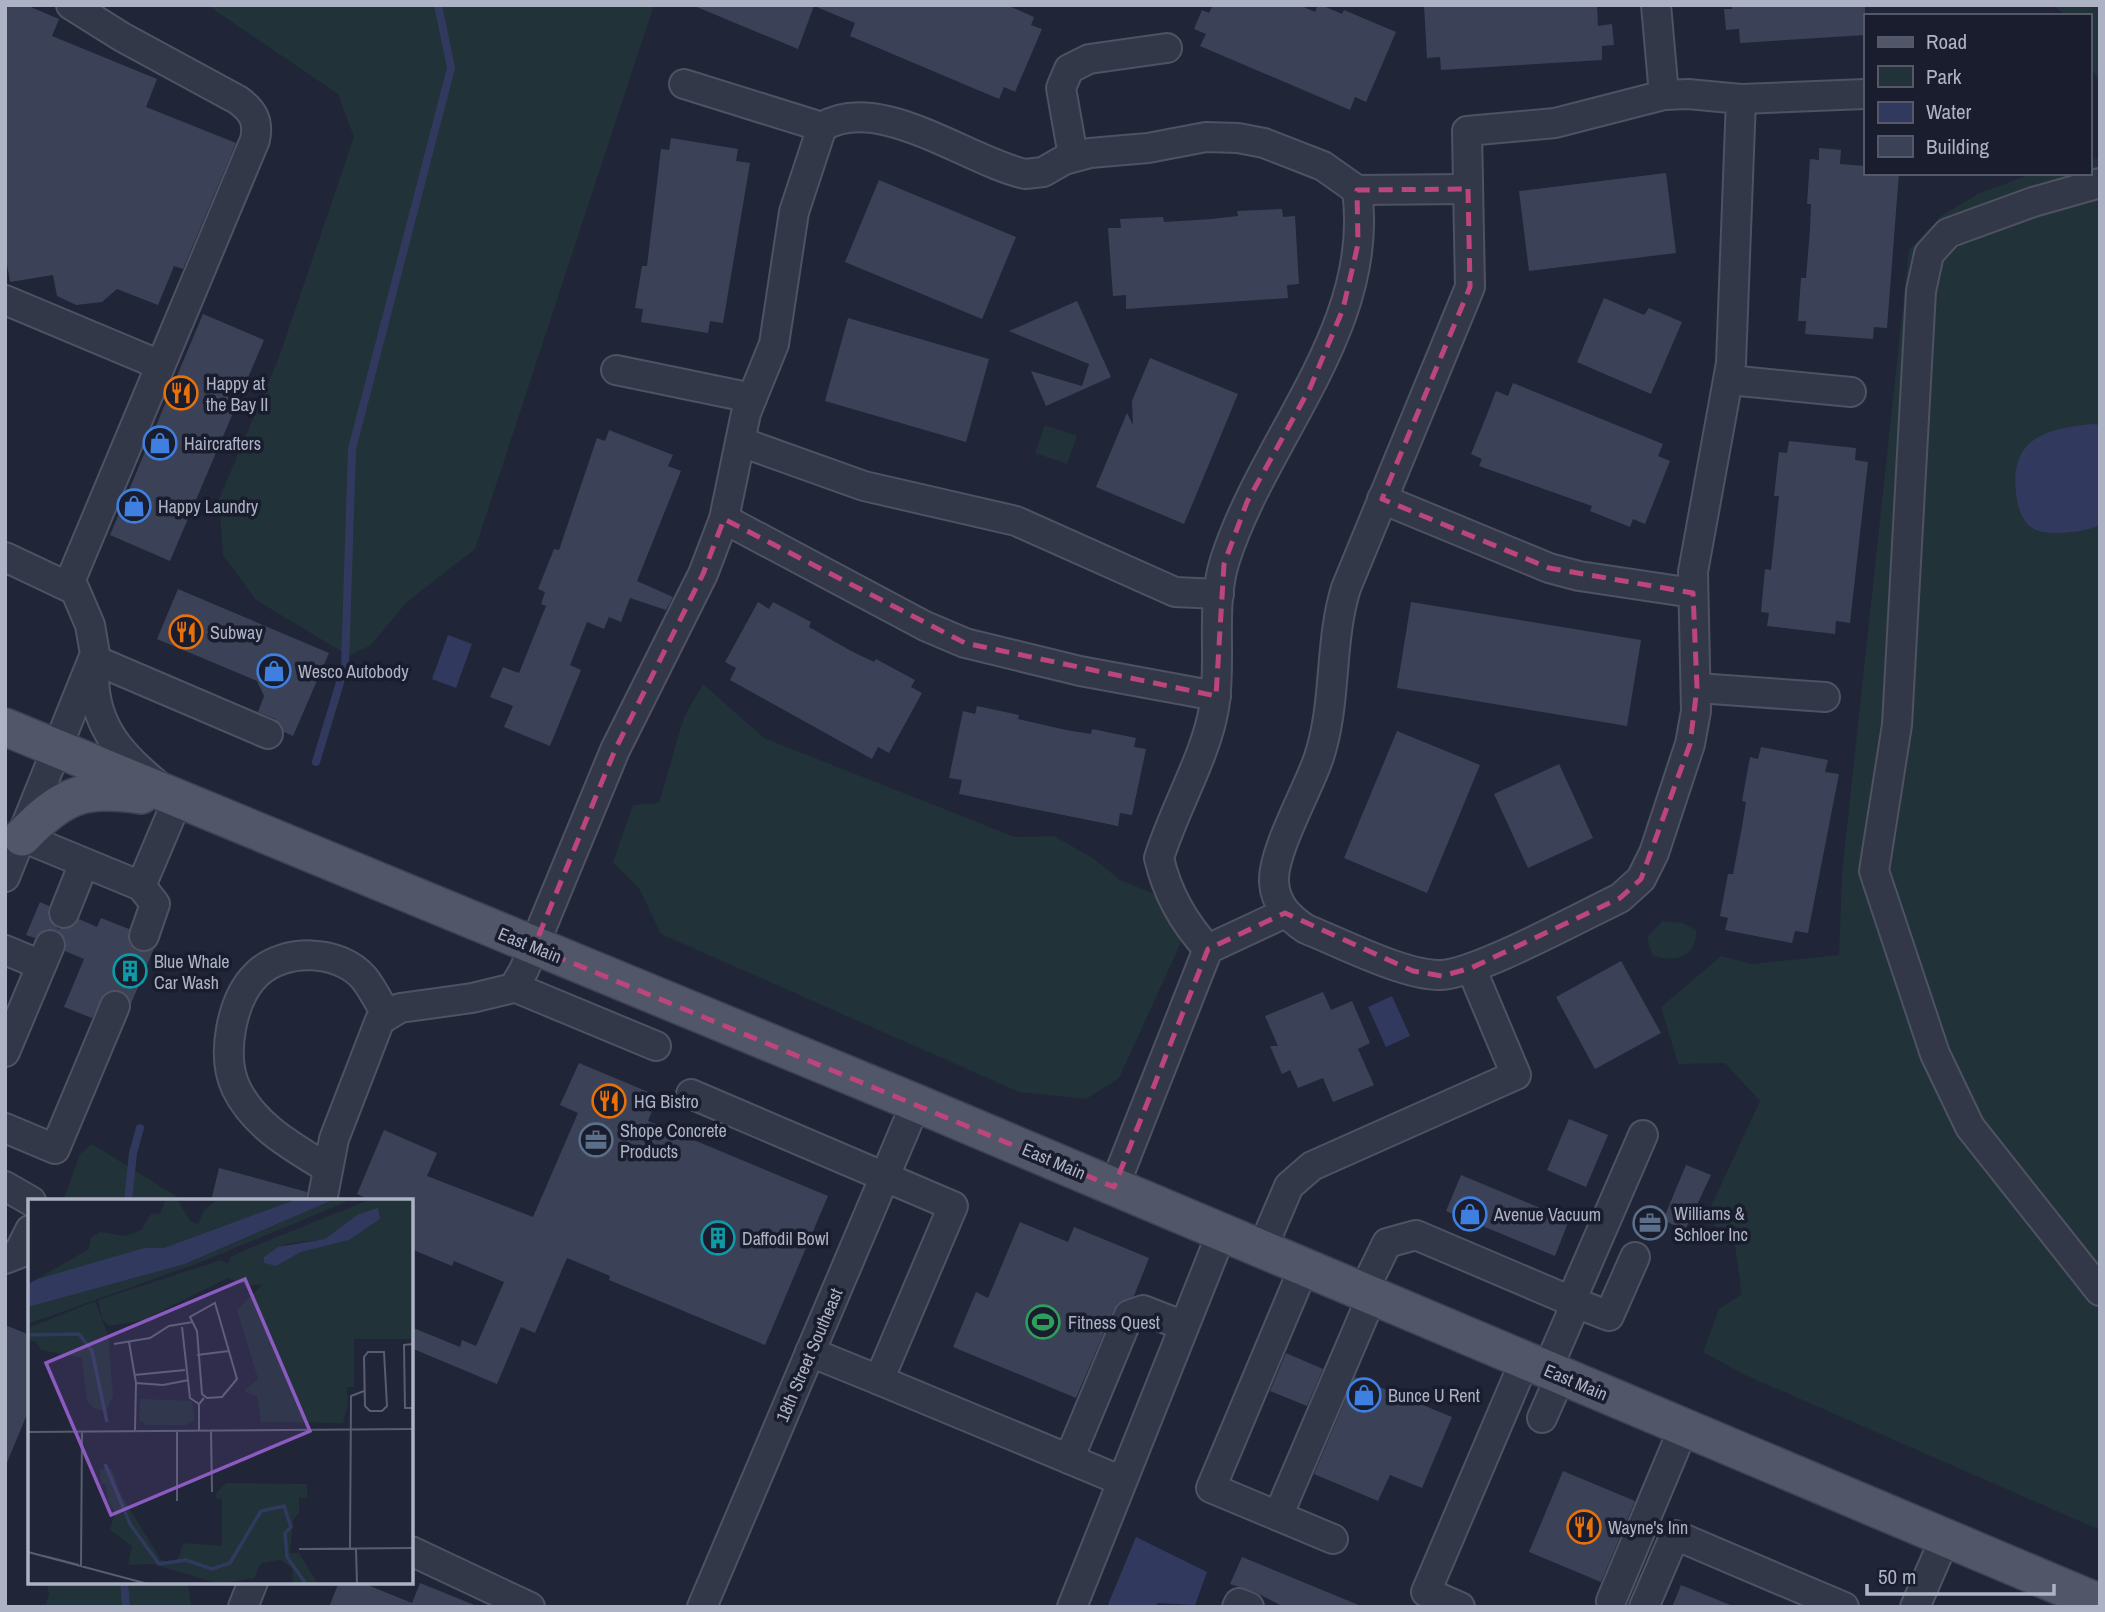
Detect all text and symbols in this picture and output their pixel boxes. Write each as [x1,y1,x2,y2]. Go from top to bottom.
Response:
legend [1864,14,2091,175]
text: Road [1926,27,1967,56]
text: Park [1926,62,1962,91]
text: Water [1926,97,1972,126]
text: Building [1926,132,1990,161]
place label: Happy at the Bay II [206,371,268,417]
restaurant icon: Happy at the Bay II [162,374,200,412]
shop icon: Haircrafters [141,424,179,462]
place label: Haircrafters [184,431,261,456]
shop icon: Happy Laundry [115,487,153,525]
place label: Happy Laundry [158,494,259,519]
restaurant icon: Subway [167,613,205,651]
place label: Subway [210,620,263,645]
shop icon: Wesco Autobody [255,652,293,690]
place label: Wesco Autobody [298,659,409,684]
street label: East Main [495,921,565,969]
place label: Blue Whale Car Wash [154,949,229,995]
building icon: Blue Whale Car Wash [111,952,149,990]
restaurant icon: HG Bistro [590,1082,628,1120]
place label: HG Bistro [634,1089,699,1114]
place label: Shope Concrete Products [620,1118,727,1164]
office icon: Shope Concrete Products [577,1121,615,1159]
street label: East Main [1019,1137,1089,1185]
shop icon: Avenue Vacuum [1451,1195,1489,1233]
inset map [28,1199,413,1584]
place label: Williams & Schloer Inc [1674,1201,1748,1247]
place label: Avenue Vacuum [1493,1202,1601,1227]
office icon: Williams & Schloer Inc [1631,1204,1669,1242]
building icon: Daffodil Bowl [699,1219,737,1257]
place label: Daffodil Bowl [742,1226,829,1251]
street label: 18th Street Southeast [770,1284,848,1426]
sports icon: Fitness Quest [1024,1303,1062,1341]
place label: Fitness Quest [1068,1310,1160,1335]
street label: East Main [1541,1358,1611,1406]
shop icon: Bunce U Rent [1345,1376,1383,1414]
place label: Bunce U Rent [1388,1383,1480,1408]
restaurant icon: Wayne's Inn [1565,1508,1603,1546]
place label: Wayne's Inn [1608,1515,1688,1540]
scale bar [1867,1552,2054,1596]
text: 50 m [1878,1562,1916,1591]

